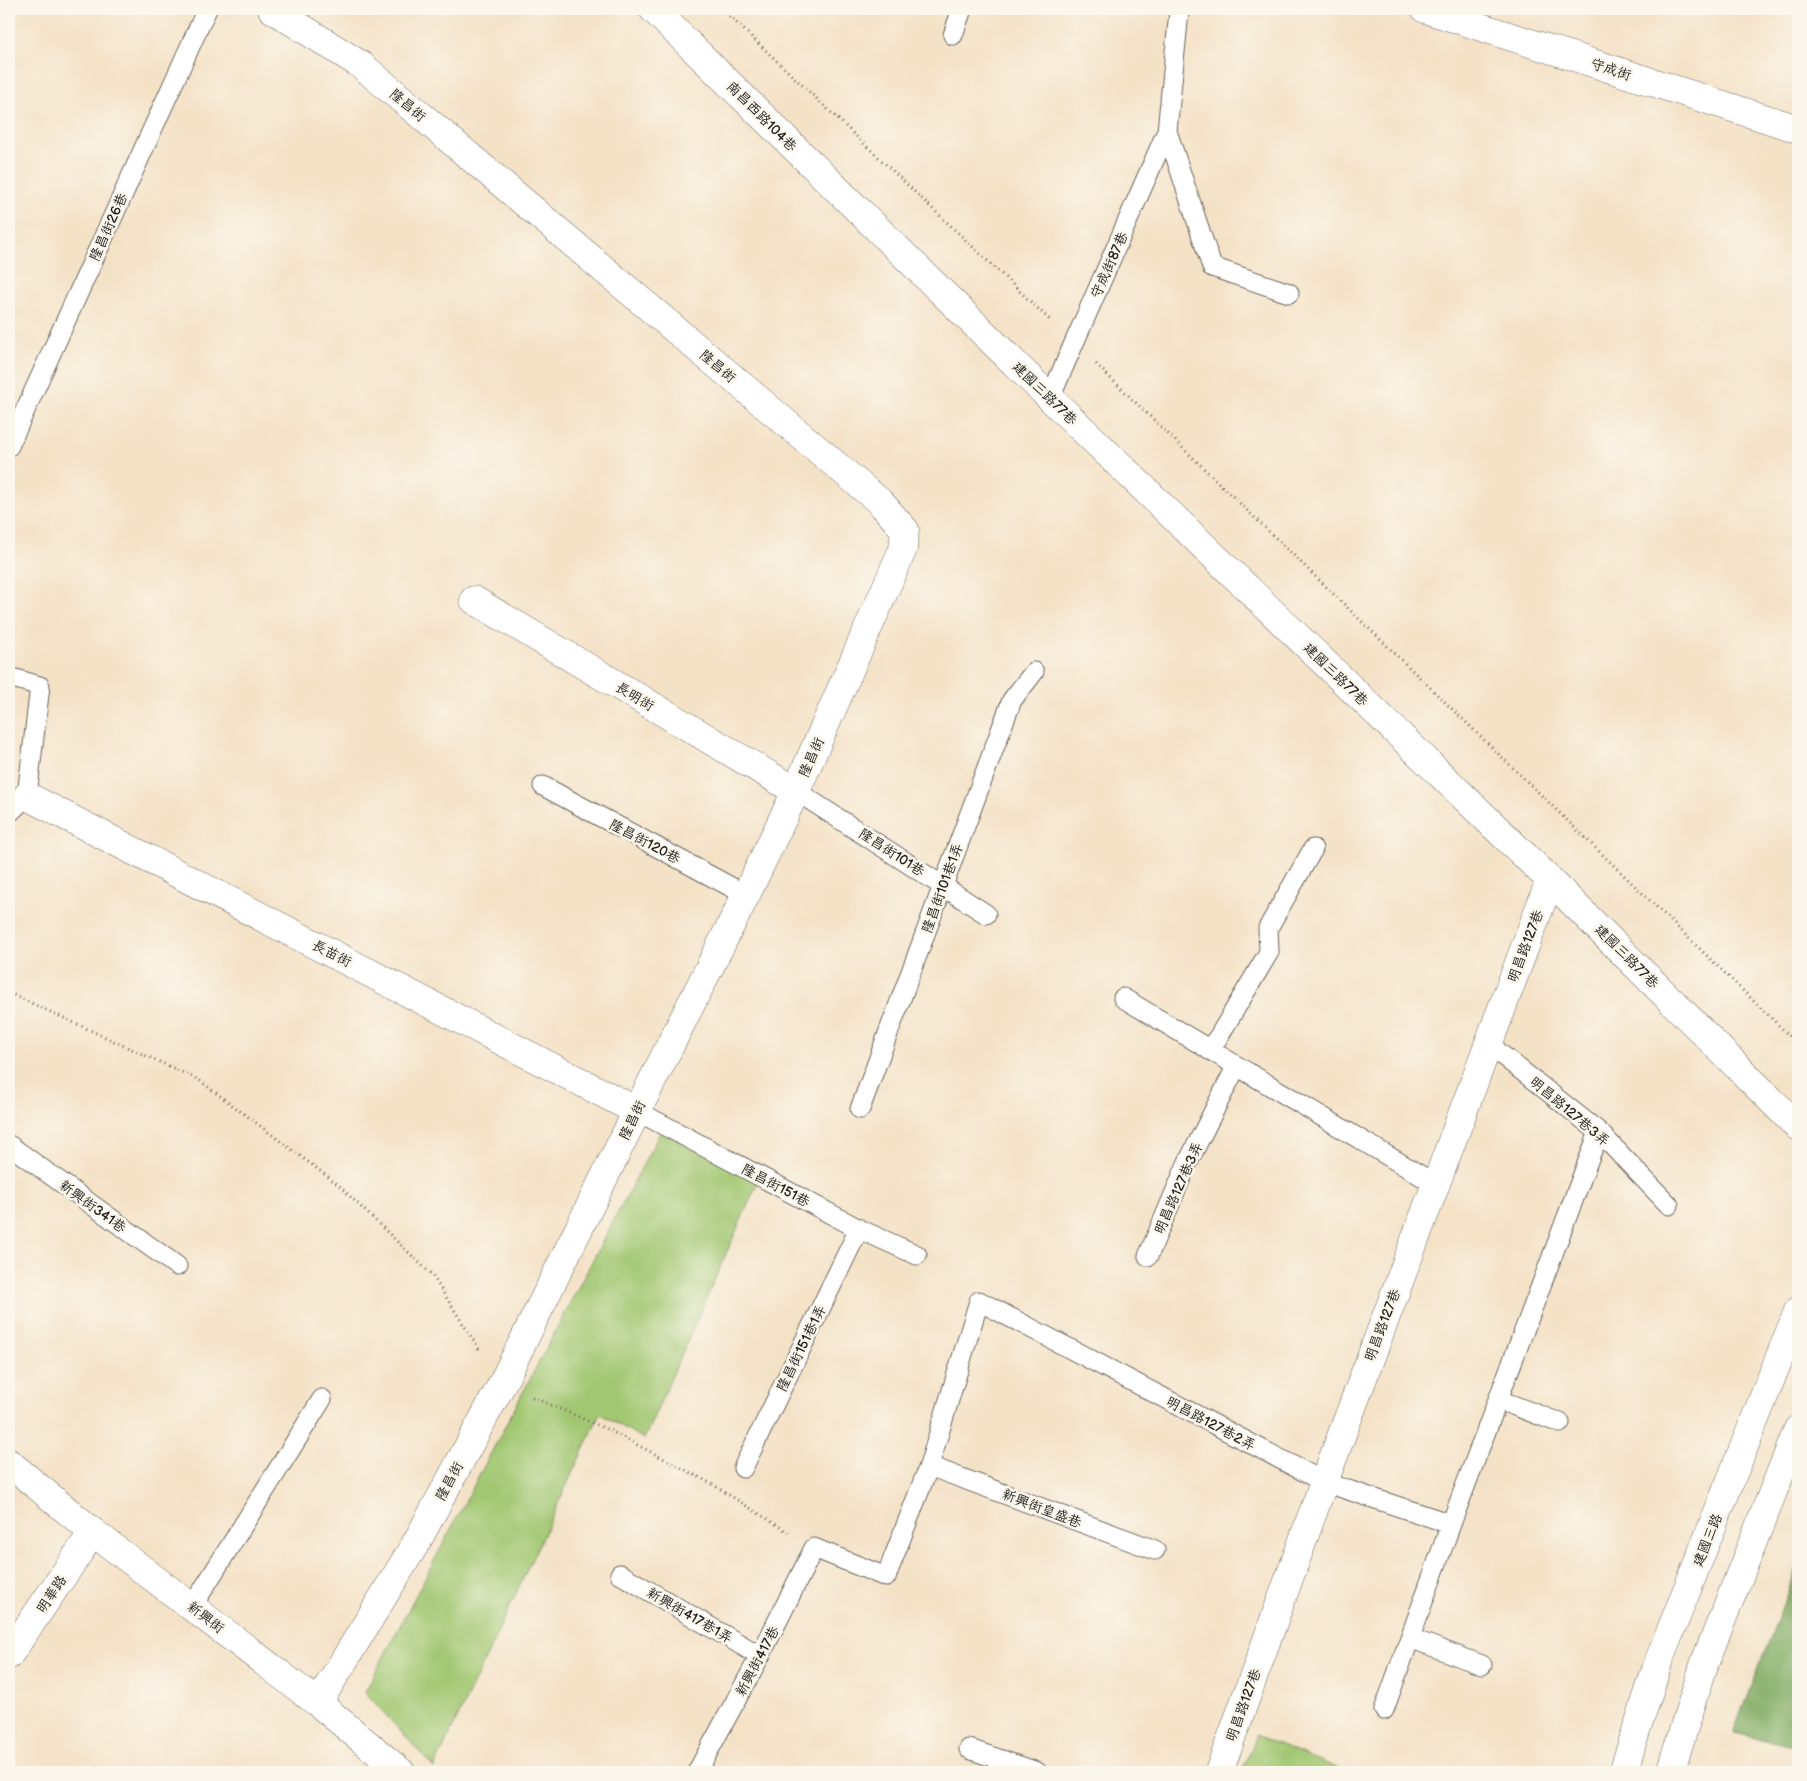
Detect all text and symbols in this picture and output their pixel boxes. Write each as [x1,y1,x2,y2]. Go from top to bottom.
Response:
street label: 守成街 [1588,55,1633,84]
street label: 南昌西路104巷 [723,78,801,156]
street label: 隆昌街 [386,85,429,125]
street label: 隆昌街26巷 [86,190,131,264]
street label: 守成街87巷 [1087,228,1132,301]
street label: 隆昌街 [696,346,739,386]
street label: 建國三路77巷 [1009,358,1081,429]
street label: 建國三路77巷 [1300,639,1372,710]
street label: 長明街 [612,678,657,715]
street label: 隆昌街 [795,735,828,780]
street label: 隆昌街120巷 [606,816,684,868]
street label: 隆昌街101巷 [856,825,929,881]
street label: 隆昌街101巷1弄 [918,841,967,935]
street label: 明昌路127巷 [1504,906,1547,985]
street label: 建國三路77巷 [1591,921,1663,993]
street label: 長苗街 [309,936,354,971]
street label: 明昌路127巷3弄 [1526,1073,1613,1150]
street label: 隆昌街 [616,1098,649,1143]
street label: 明昌路127巷3弄 [1151,1139,1206,1237]
street label: 隆昌街151巷 [739,1160,814,1211]
street label: 新興街341巷 [56,1176,130,1237]
street label: 明昌路127巷 [1361,1285,1404,1364]
street label: 隆昌街151巷1弄 [773,1302,830,1394]
street label: 明昌路127巷2弄 [1163,1393,1258,1454]
street label: 隆昌街 [432,1459,467,1504]
street label: 新興街皇盛巷 [1000,1485,1085,1532]
street label: 建國三路 [1689,1511,1726,1569]
street label: 明華路 [33,1572,70,1616]
street label: 新興街417巷1弄 [644,1584,736,1647]
street label: 新興街 [184,1598,228,1637]
street label: 新興街417巷 [732,1622,783,1699]
street label: 明昌路127巷 [1222,1665,1265,1744]

